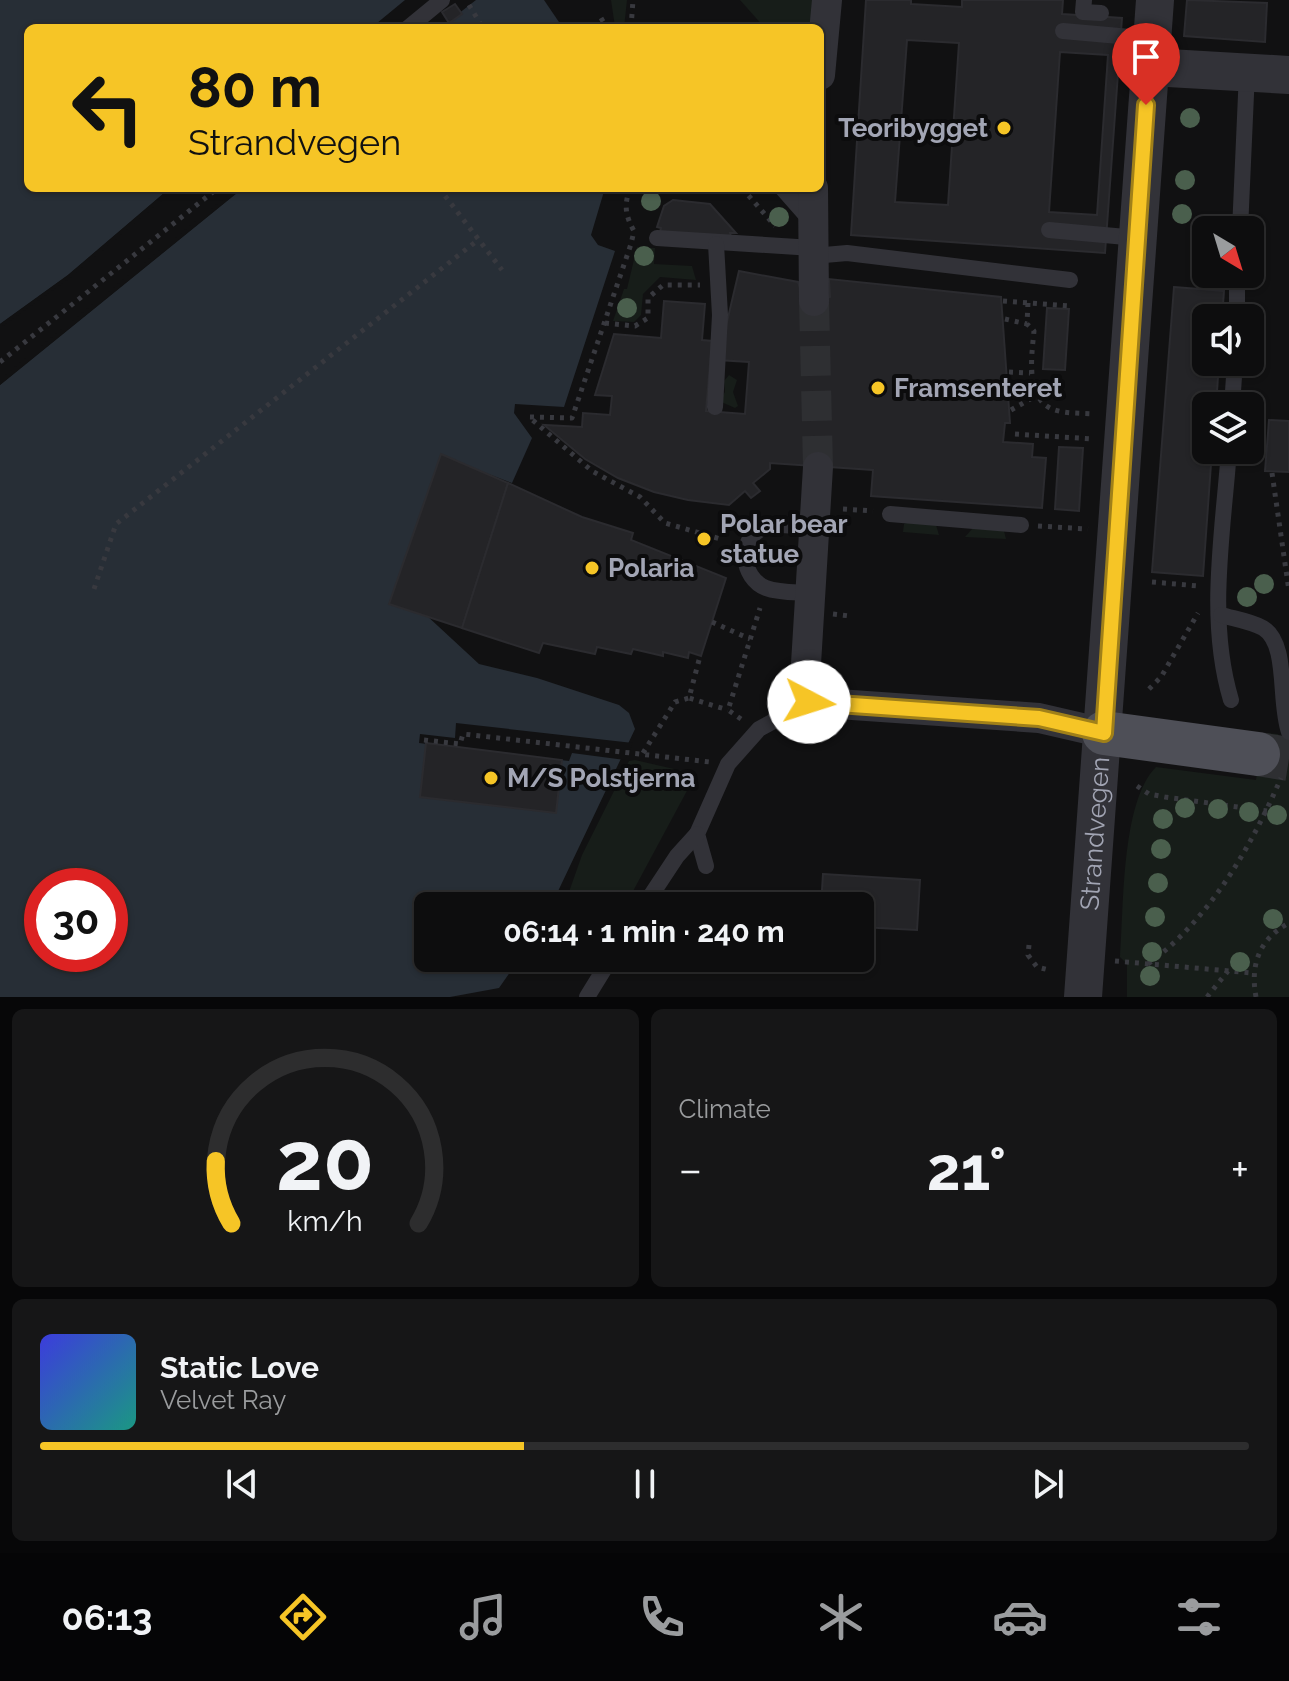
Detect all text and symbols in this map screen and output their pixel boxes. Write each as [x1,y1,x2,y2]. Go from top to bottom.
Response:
pin [1112,23,1180,105]
icon: arrive [1124,35,1168,79]
text: 80 m [188,54,322,120]
icon: left [56,56,160,160]
place label: Teoribygget [838,113,988,143]
marker: Teoribygget [995,119,1013,137]
text: Strandvegen [188,121,401,163]
north arrow [1192,216,1264,288]
map controls [1192,216,1264,464]
button: sound [1192,304,1264,376]
place label: Framsenteret [894,373,1062,403]
marker: Framsenteret [869,379,887,397]
button: layers [1192,392,1264,464]
place label: Polar bear statue [720,509,848,569]
marker: Polar bear statue [695,530,713,548]
place label: Polaria [608,553,695,583]
marker: Polaria [583,559,601,577]
position arrow [767,660,851,744]
street label: Strandvegen [1074,756,1115,911]
place label: M/S Polstjerna [507,763,695,793]
marker: M/S Polstjerna [482,769,500,787]
speed limit sign: 30 [24,868,128,972]
text: 06:14 · 1 min · 240 m [503,914,785,949]
text: Climate [679,1094,771,1124]
text: 20 [276,1112,374,1209]
text: 21° [927,1134,1006,1204]
text: − [679,1144,702,1195]
text: + [1231,1144,1249,1195]
text: km/h [288,1204,363,1238]
text: Static Love [160,1350,319,1385]
text: Velvet Ray [160,1385,286,1415]
icon: previous [220,1462,264,1506]
icon: pause [623,1462,667,1506]
icon: next [1026,1462,1070,1506]
icon: directions [275,1589,331,1645]
icon: music [455,1589,511,1645]
icon: phone [634,1589,690,1645]
icon: climate [813,1589,869,1645]
icon: car [992,1589,1048,1645]
icon: filters [1171,1589,1227,1645]
text: 06:13 [62,1596,152,1638]

